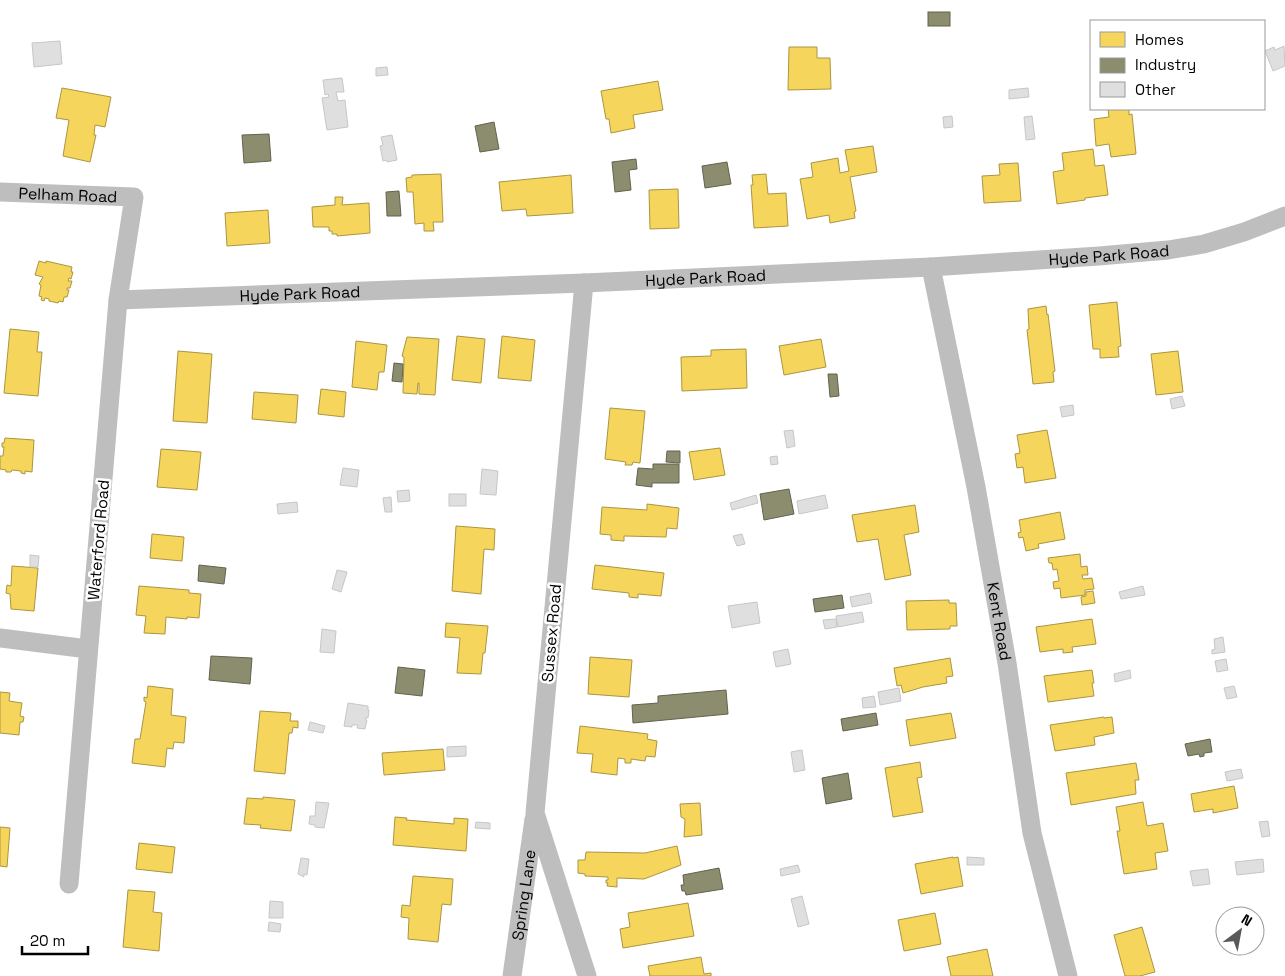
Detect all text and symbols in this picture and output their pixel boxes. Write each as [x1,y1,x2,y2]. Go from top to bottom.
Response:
legend [1090,20,1265,110]
text: Homes [1135,30,1184,49]
text: Industry [1135,55,1196,74]
text: Other [1135,80,1176,99]
street label: Pelham Road [18,183,118,207]
street label: Hyde Park Road [1048,240,1170,270]
street label: Hyde Park Road [645,265,766,291]
street label: Hyde Park Road [239,281,361,307]
street label: Waterford Road [83,479,114,601]
street label: Kent Road [982,581,1016,662]
street label: Sussex Road [537,583,566,683]
street label: Spring Lane [507,848,541,942]
north arrow [1215,906,1265,956]
text: N [1238,910,1256,930]
scale bar [22,924,89,956]
text: 20 m [30,931,65,950]

